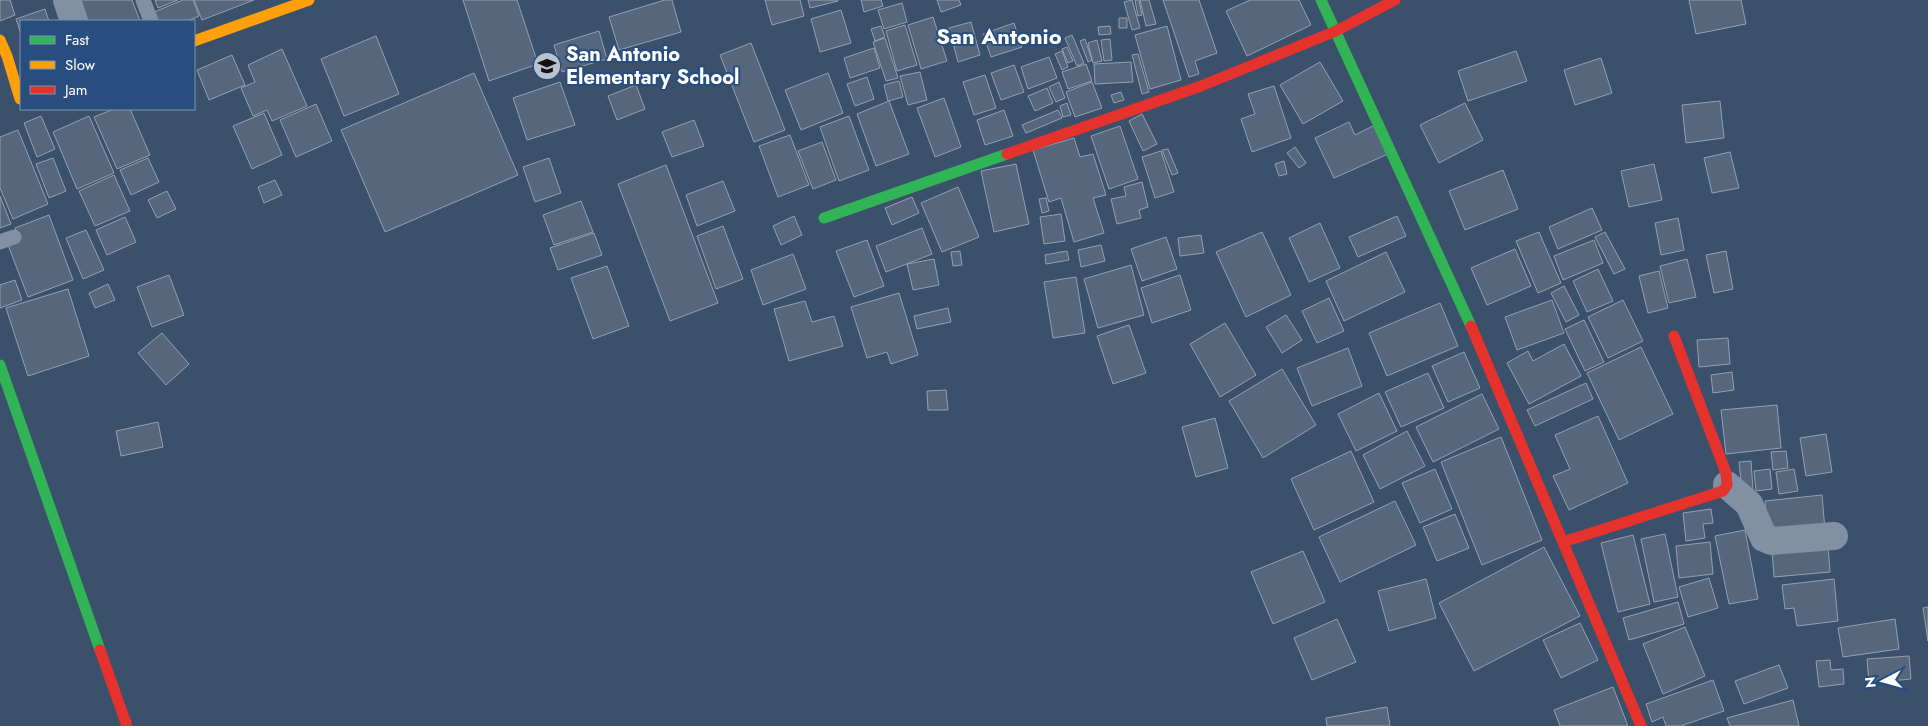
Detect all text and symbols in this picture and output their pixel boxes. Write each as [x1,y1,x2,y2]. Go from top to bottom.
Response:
legend [20,20,195,110]
district label: San Antonio [936,20,1062,52]
text: Fast [65,29,89,51]
place label: San Antonio Elementary School [566,40,739,92]
school or university icon: San Antonio Elementary School [532,51,562,81]
text: Slow [65,54,96,76]
text: Jam [63,79,88,101]
north arrow [1858,656,1908,706]
text: N [1860,676,1881,689]

